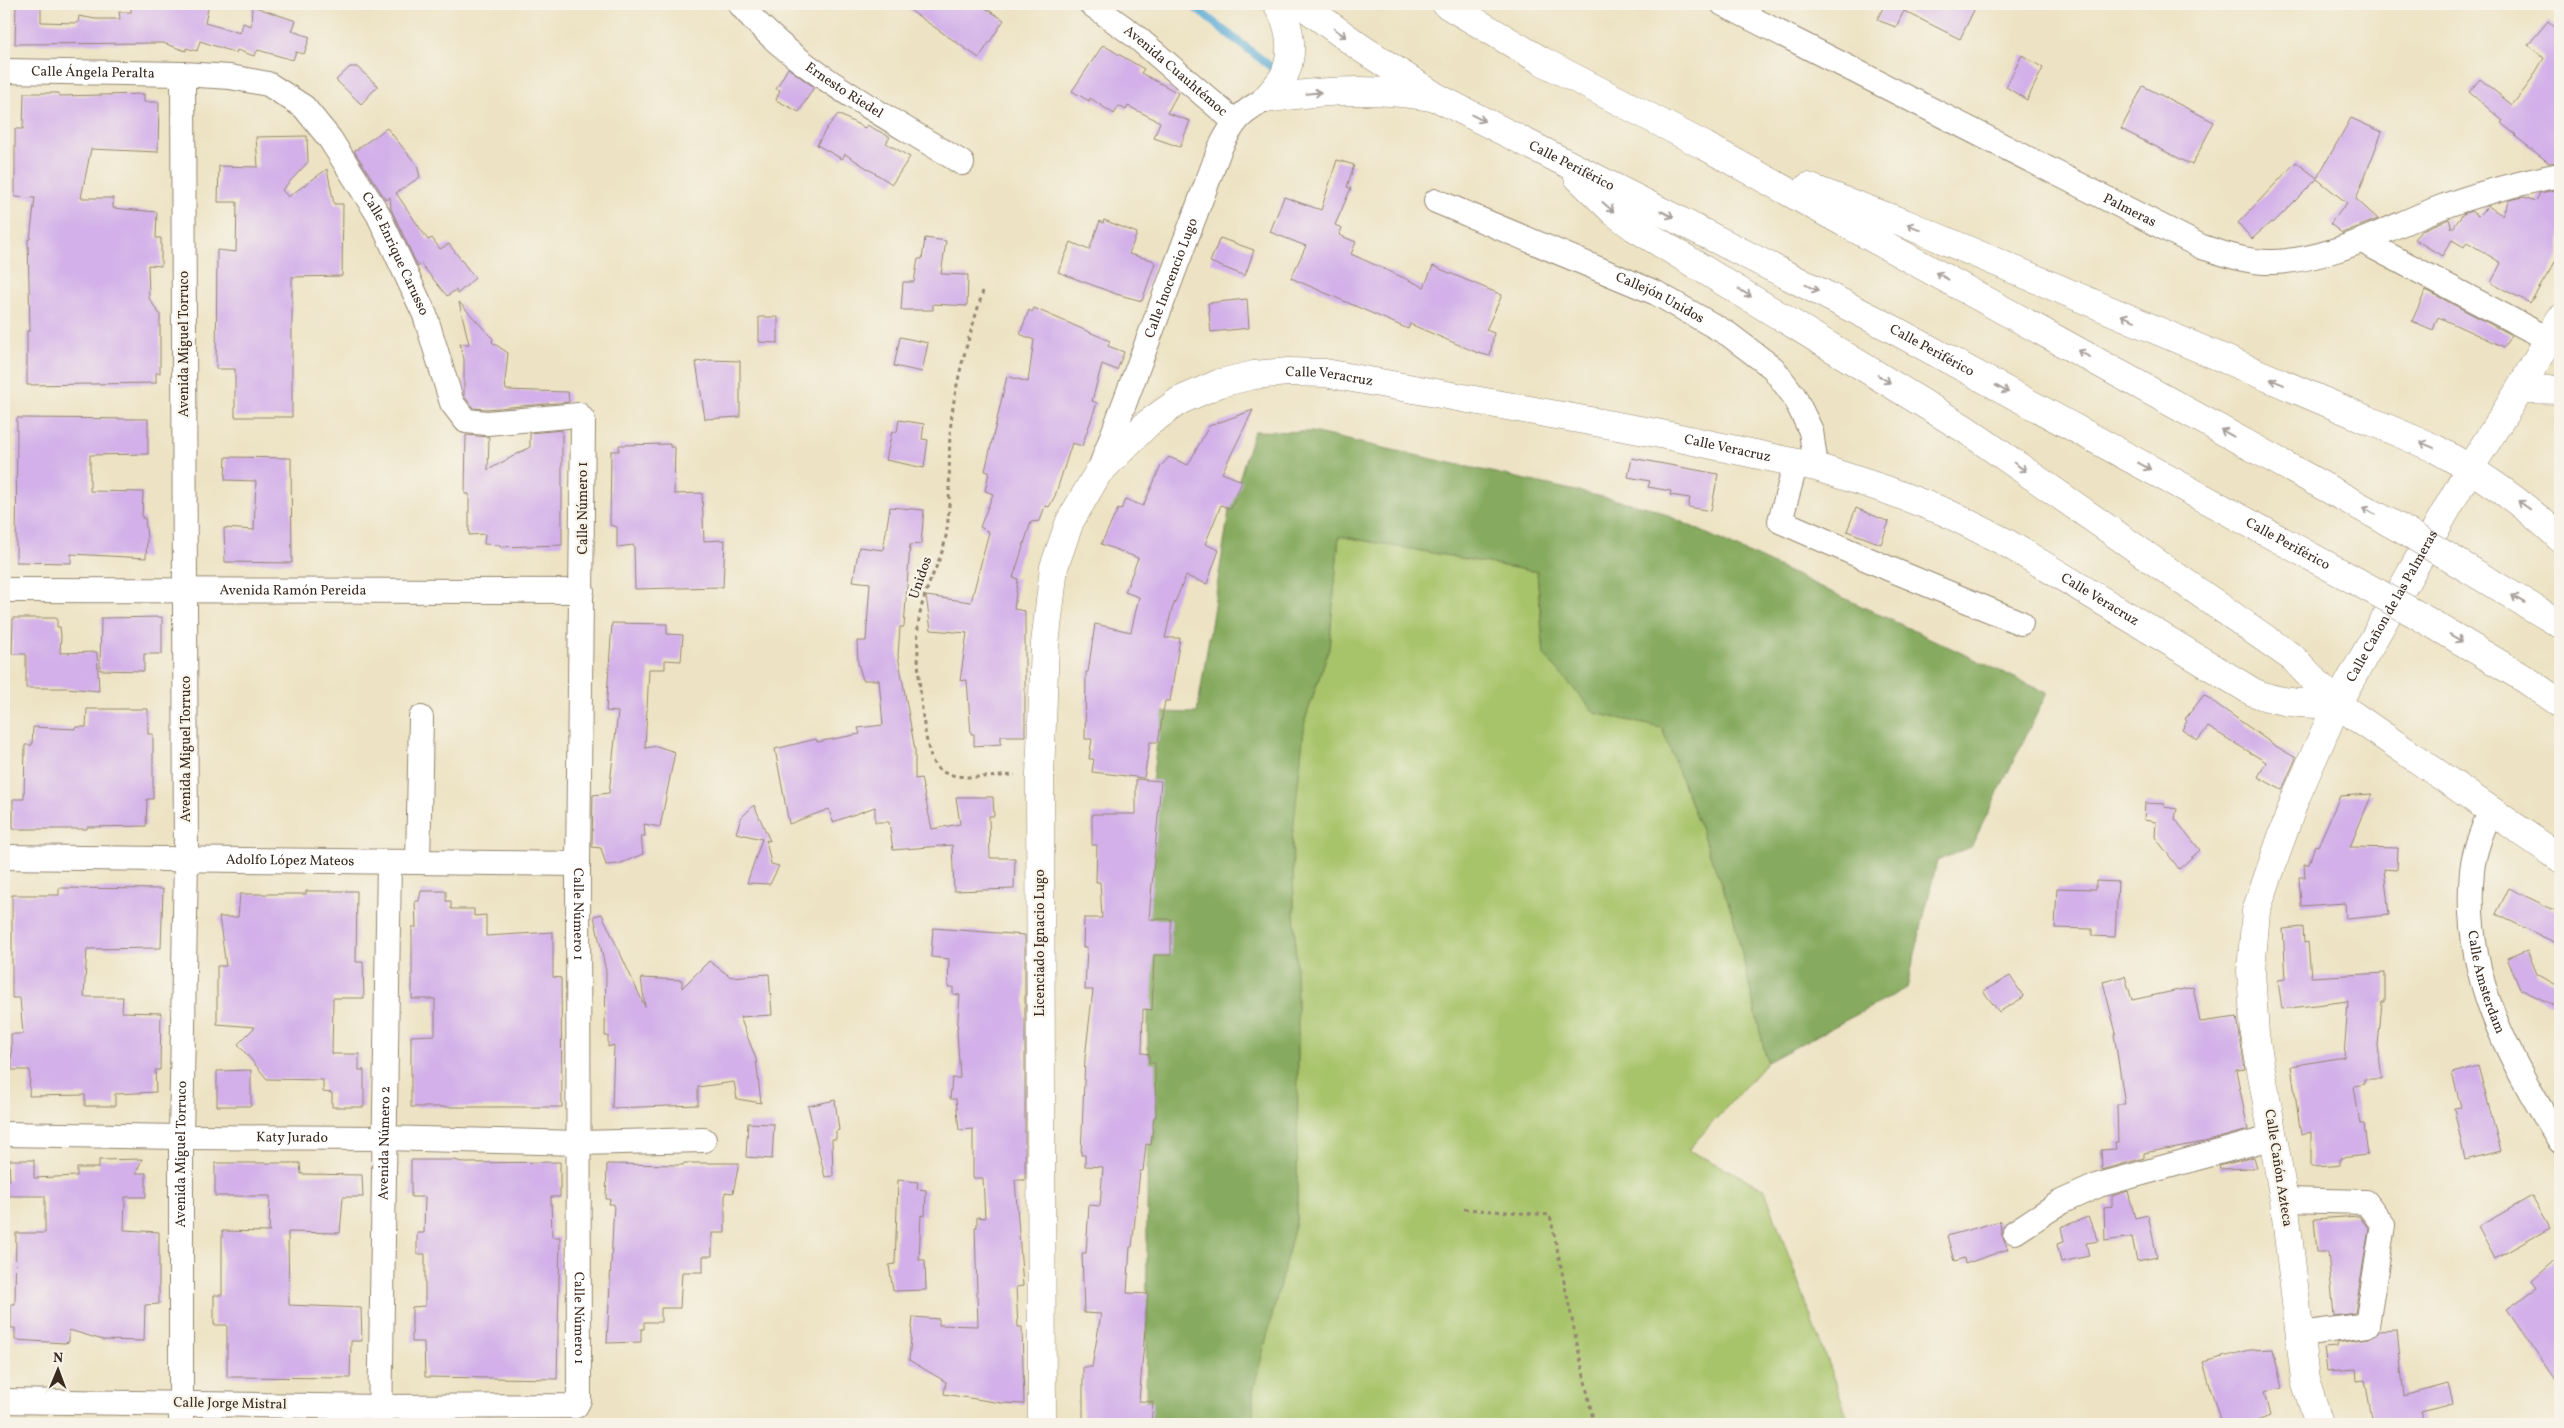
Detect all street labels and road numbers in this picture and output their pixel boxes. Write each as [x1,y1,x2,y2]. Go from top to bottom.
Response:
street label: Avenida Cuauhtémoc [1120,21,1232,121]
street label: Ernesto Riedel [801,58,887,123]
street label: Calle Ángela Peralta [31,62,155,83]
street label: Calle Periférico [1525,136,1618,196]
street label: Calle Enrique Carusso [357,188,433,319]
street label: Palmeras [2100,189,2159,232]
street label: Calle Inocencio Lugo [1140,215,1202,341]
street label: Callejón Unidos [1613,268,1708,328]
street label: Avenida Miguel Torruco [175,271,194,417]
street label: Calle Periférico [1886,320,1978,381]
street label: Calle Veracruz [1285,362,1375,391]
street label: Calle Veracruz [1682,430,1773,467]
street label: Calle Número 1 [574,462,593,554]
street label: Calle Periférico [2242,513,2334,575]
street label: Calle Cañon de las Palmeras [2342,527,2443,686]
street label: Unidos [905,554,937,602]
street label: Calle Veracruz [2057,568,2143,630]
street label: Avenida Ramón Pereida [220,581,366,600]
street label: Avenida Miguel Torruco [177,676,196,822]
street label: Adolfo López Mateos [226,850,354,871]
street label: Calle Número 1 [569,868,588,961]
street label: Licenciado Ignacio Lugo [1031,869,1050,1017]
street label: Calle Amsterdam [2463,929,2510,1037]
street label: Avenida Miguel Torruco [172,1080,192,1227]
street label: Avenida Número 2 [374,1086,395,1200]
street label: Calle Cañón Azteca [2259,1108,2297,1228]
street label: Katy Jurado [256,1128,328,1147]
street label: Calle Número 1 [569,1272,588,1365]
street label: Calle Jorge Mistral [173,1394,287,1414]

